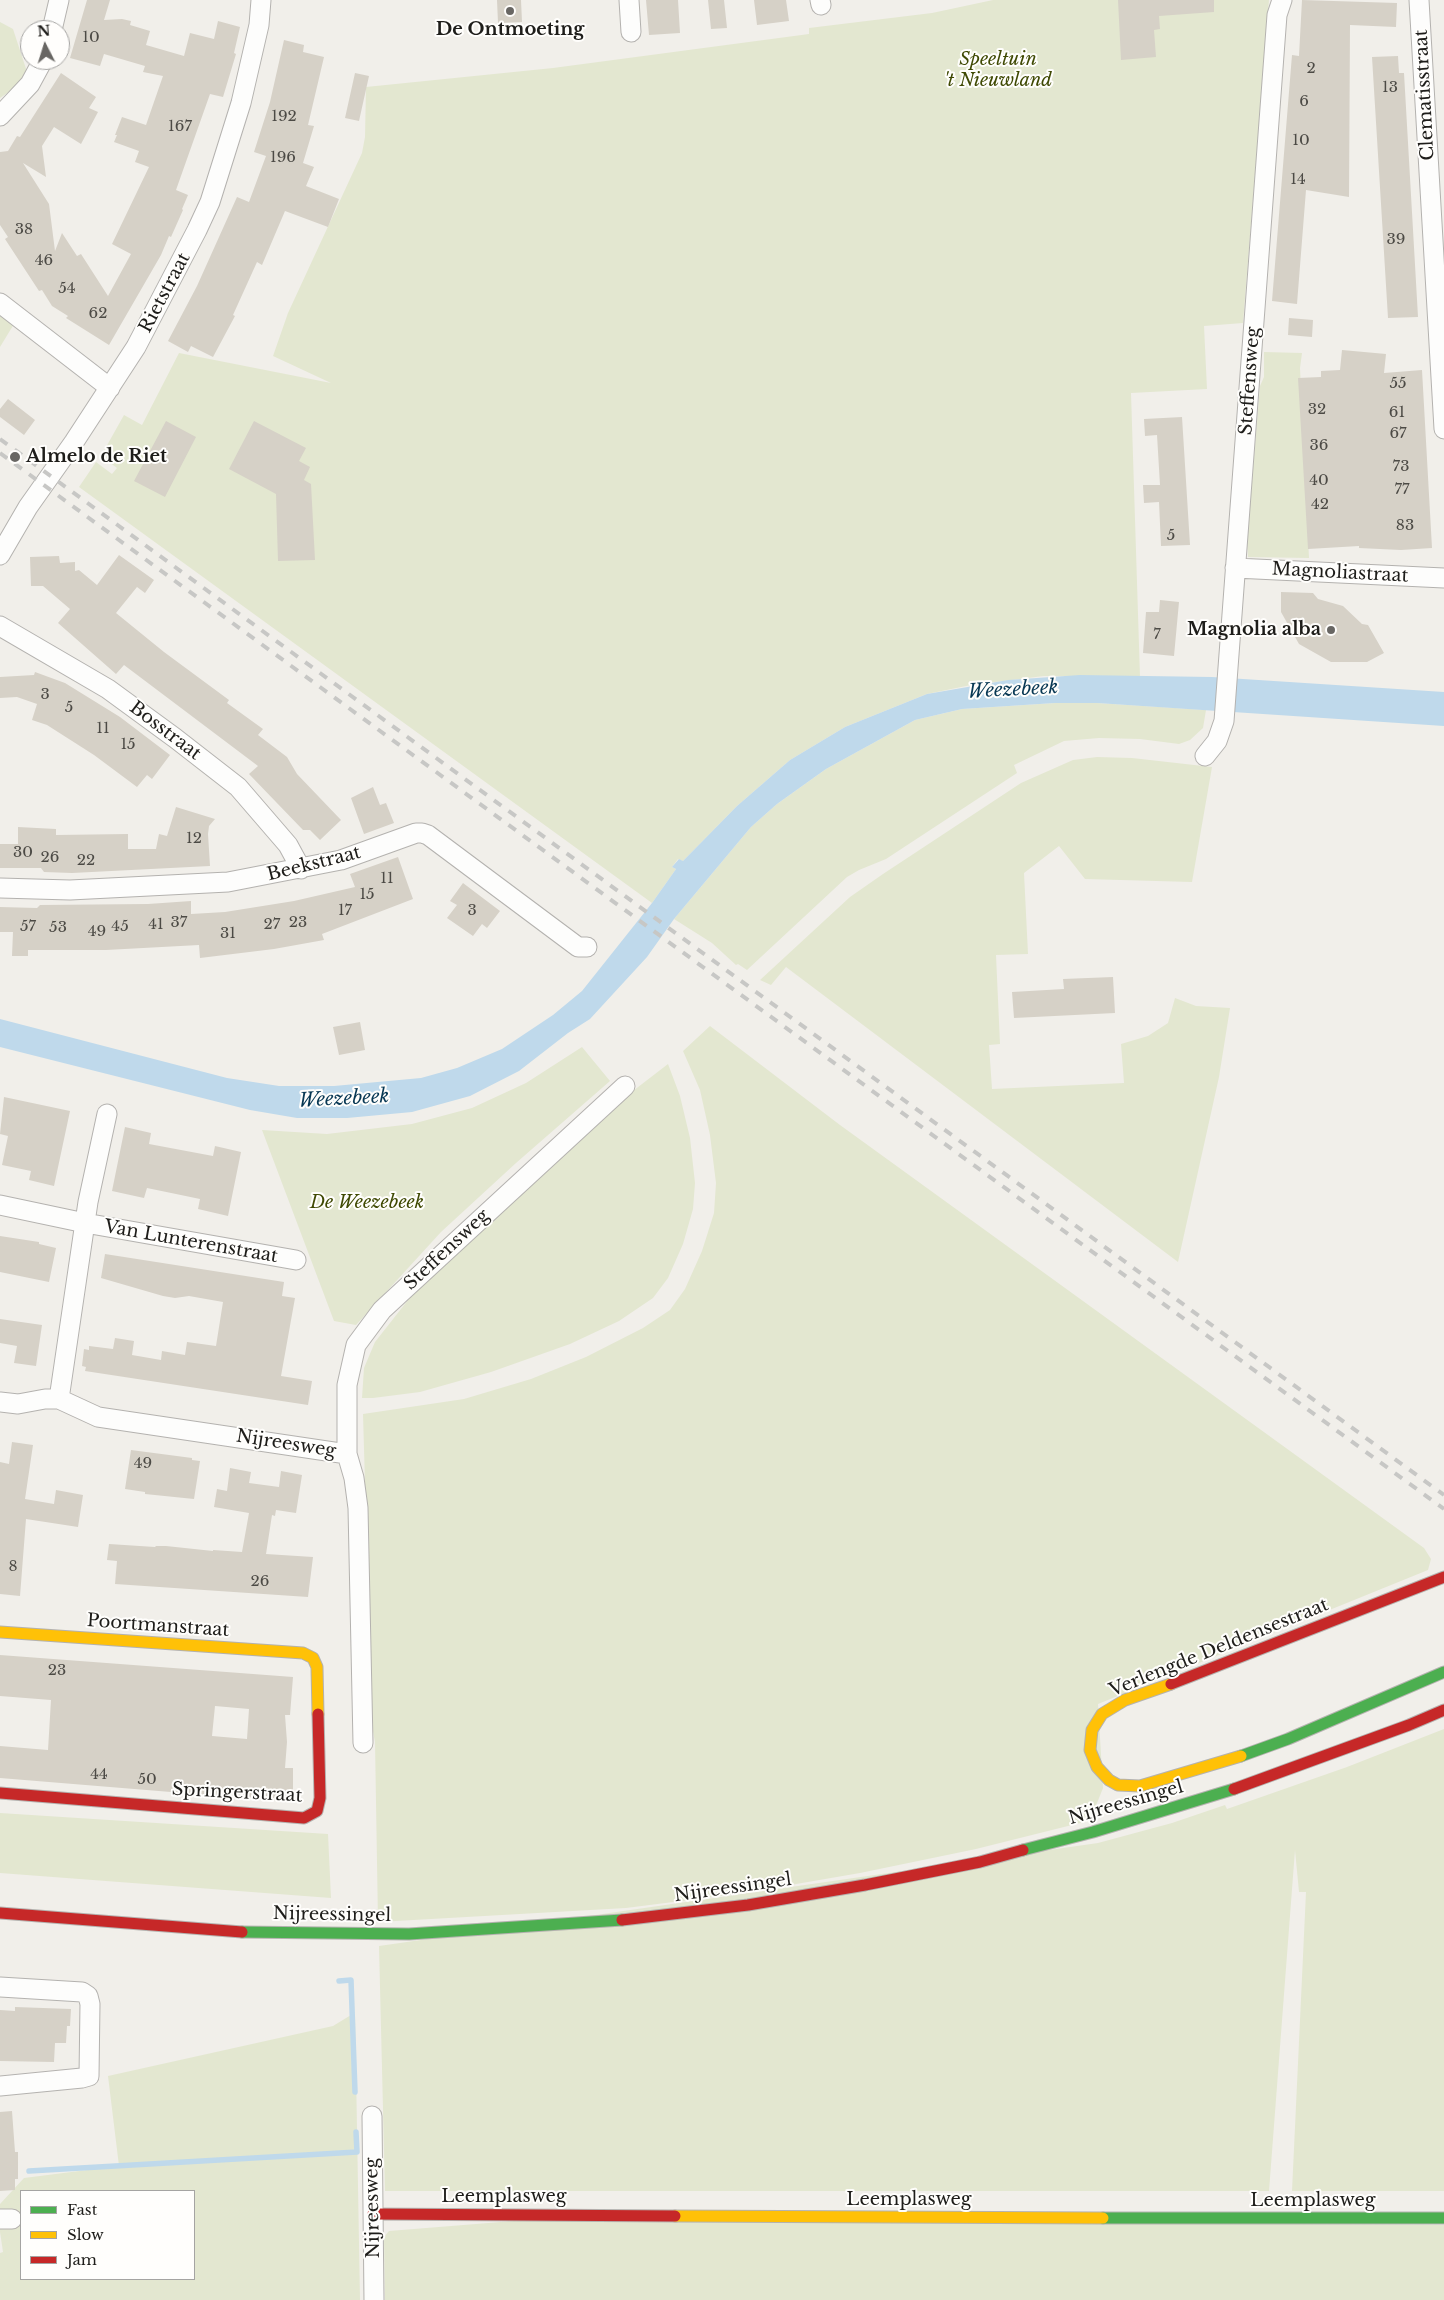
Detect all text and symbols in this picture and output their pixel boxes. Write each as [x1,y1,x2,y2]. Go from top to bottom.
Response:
marker: De Ontmoeting [504,5,516,17]
place label: De Ontmoeting [436,19,584,41]
north arrow [20,20,70,70]
text: N [36,22,51,41]
house number: 10 [82,29,100,47]
street label: Clematisstraat [1411,29,1439,161]
park label: Speeltuin 't Nieuwland [944,49,1052,92]
house number: 2 [1306,60,1316,78]
house number: 13 [1382,79,1398,97]
house number: 6 [1299,93,1309,111]
house number: 192 [271,108,297,126]
house number: 167 [168,118,192,136]
house number: 10 [1292,132,1310,150]
house number: 196 [270,149,296,167]
house number: 14 [1290,171,1306,189]
house number: 38 [15,221,33,239]
house number: 39 [1387,231,1405,249]
street label: Rietstraat [135,249,195,337]
house number: 46 [35,252,53,270]
house number: 54 [58,280,76,298]
house number: 62 [89,305,107,323]
street label: Steffensweg [1235,326,1265,436]
house number: 55 [1389,375,1407,393]
house number: 32 [1308,401,1326,419]
house number: 61 [1389,404,1405,422]
house number: 67 [1389,425,1407,443]
house number: 36 [1310,437,1328,455]
place label: Almelo de Riet [26,446,167,468]
marker: Almelo de Riet [8,450,22,464]
house number: 73 [1393,458,1409,476]
house number: 40 [1309,472,1329,490]
house number: 77 [1394,481,1410,499]
house number: 42 [1311,496,1329,514]
house number: 83 [1396,517,1414,535]
house number: 5 [1167,527,1175,545]
street label: Magnoliastraat [1271,559,1409,587]
place label: Magnolia alba [1187,619,1321,641]
marker: Magnolia alba [1325,624,1337,636]
house number: 7 [1153,626,1161,644]
water label: Weezebeek [967,676,1059,704]
house number: 3 [40,686,50,704]
street label: Bosstraat [125,697,205,765]
house number: 5 [65,699,73,717]
house number: 11 [96,720,110,738]
house number: 15 [120,736,136,754]
house number: 12 [186,830,202,848]
street label: Beekstraat [265,842,363,886]
house number: 30 [13,844,33,862]
house number: 26 [41,849,59,867]
house number: 22 [77,852,95,870]
house number: 11 [380,870,394,888]
house number: 15 [359,886,375,904]
house number: 17 [338,902,352,920]
house number: 3 [467,902,477,920]
house number: 37 [171,914,187,932]
house number: 23 [289,914,307,932]
house number: 41 [148,916,164,934]
house number: 27 [264,916,280,934]
house number: 57 [20,918,36,936]
house number: 45 [111,918,129,936]
house number: 53 [49,919,67,937]
house number: 49 [88,923,106,941]
house number: 31 [220,925,236,943]
water label: Weezebeek [298,1085,390,1113]
park label: De Weezebeek [310,1192,424,1214]
street label: Steffensweg [400,1205,494,1295]
street label: Van Lunterenstraat [102,1216,280,1268]
street label: Nijreesweg [235,1425,337,1463]
house number: 49 [134,1455,152,1473]
house number: 8 [8,1558,18,1576]
house number: 26 [251,1573,269,1591]
street label: Verlengde Deldensestraat [1106,1594,1332,1702]
street label: Poortmanstraat [86,1610,230,1642]
house number: 23 [48,1662,66,1680]
house number: 44 [90,1766,108,1784]
house number: 50 [137,1771,157,1789]
street label: Nijreessingel [1066,1776,1186,1830]
street label: Springerstraat [171,1779,303,1807]
street label: Nijreessingel [673,1869,793,1907]
street label: Nijreessingel [273,1903,391,1927]
street label: Nijreesweg [361,2157,385,2259]
street label: Leemplasweg [441,2186,567,2208]
street label: Leemplasweg [846,2189,972,2211]
legend [20,2190,195,2280]
street label: Leemplasweg [1250,2190,1376,2212]
text: Fast [67,2200,97,2219]
text: Slow [67,2225,104,2244]
text: Jam [67,2250,97,2269]

